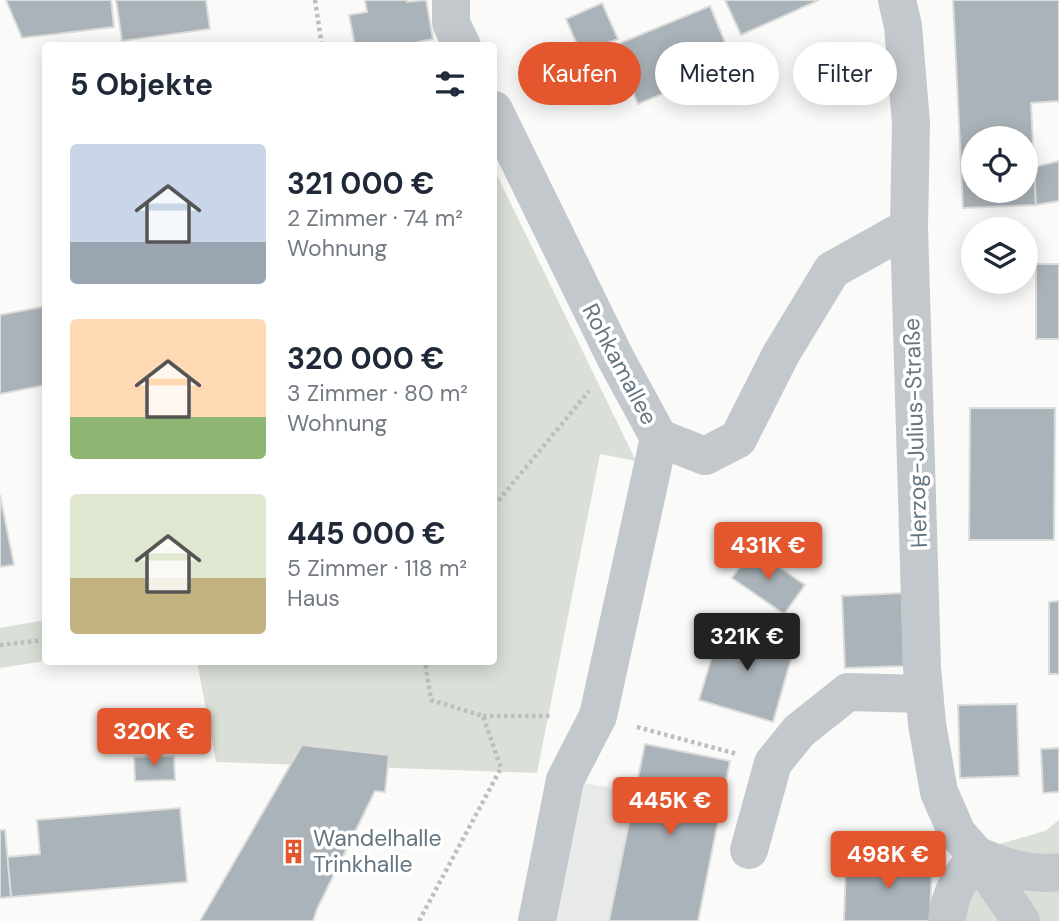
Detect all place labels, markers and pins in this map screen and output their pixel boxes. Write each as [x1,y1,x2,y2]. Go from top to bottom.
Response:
pin: 431K € [711,522,825,582]
pin: 321K € [690,614,804,673]
pin: 320K € [97,708,211,768]
pin: 445K € [613,778,727,837]
place label: Wandelhalle Trinkhalle [313,823,442,879]
pin: 498K € [831,832,945,891]
building icon: Wandelhalle Trinkhalle [279,837,307,865]

